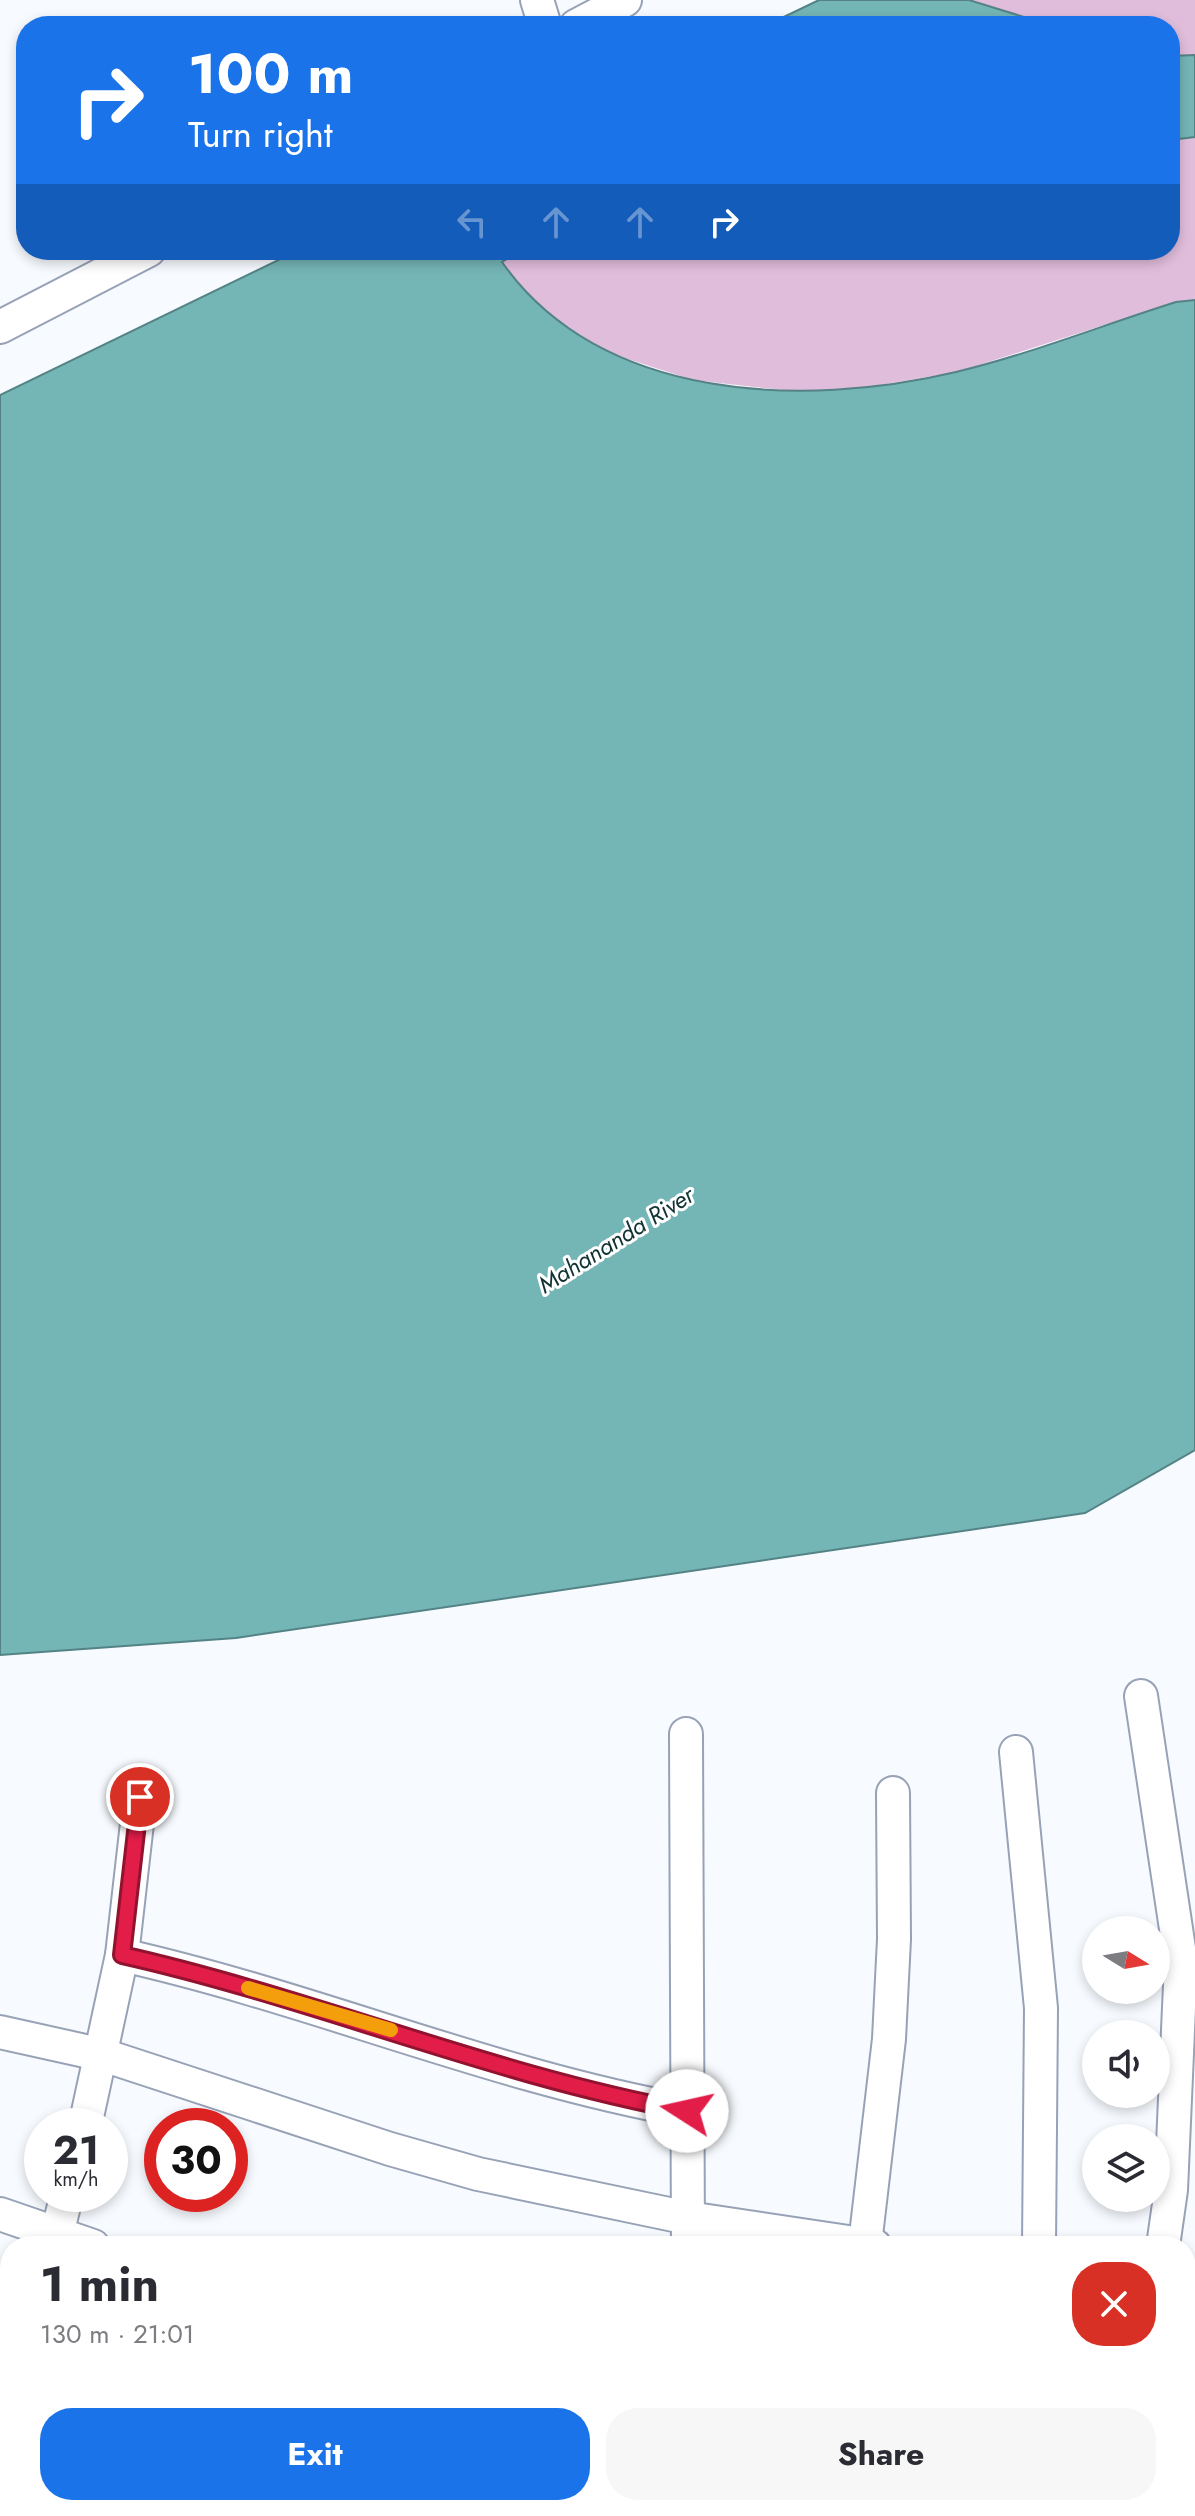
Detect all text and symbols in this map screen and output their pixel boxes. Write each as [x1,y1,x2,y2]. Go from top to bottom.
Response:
text: 100 m [188,33,353,114]
icon: right [56,48,160,152]
text: Turn right [188,108,333,160]
icon: left [450,200,494,244]
icon: ahead [534,200,578,244]
icon: ahead [618,200,662,244]
icon: right [702,200,746,244]
water label: Mahananda River [531,1176,702,1302]
pin [106,1763,174,1831]
icon: arrive [118,1775,162,1819]
north arrow [1082,1916,1170,2004]
map controls [1082,1916,1170,2212]
button: sound [1082,2020,1170,2108]
position arrow [645,2069,729,2153]
speed limit sign: 30 [144,2108,248,2212]
text: 21 [53,2121,99,2179]
button: layers [1082,2124,1170,2212]
text: km/h [53,2165,99,2194]
text: 1 min [40,2250,159,2319]
button: close [1072,2262,1156,2346]
text: 130 m · 21:01 [40,2315,195,2353]
button: Exit [40,2408,590,2500]
button: Share [606,2408,1156,2500]

